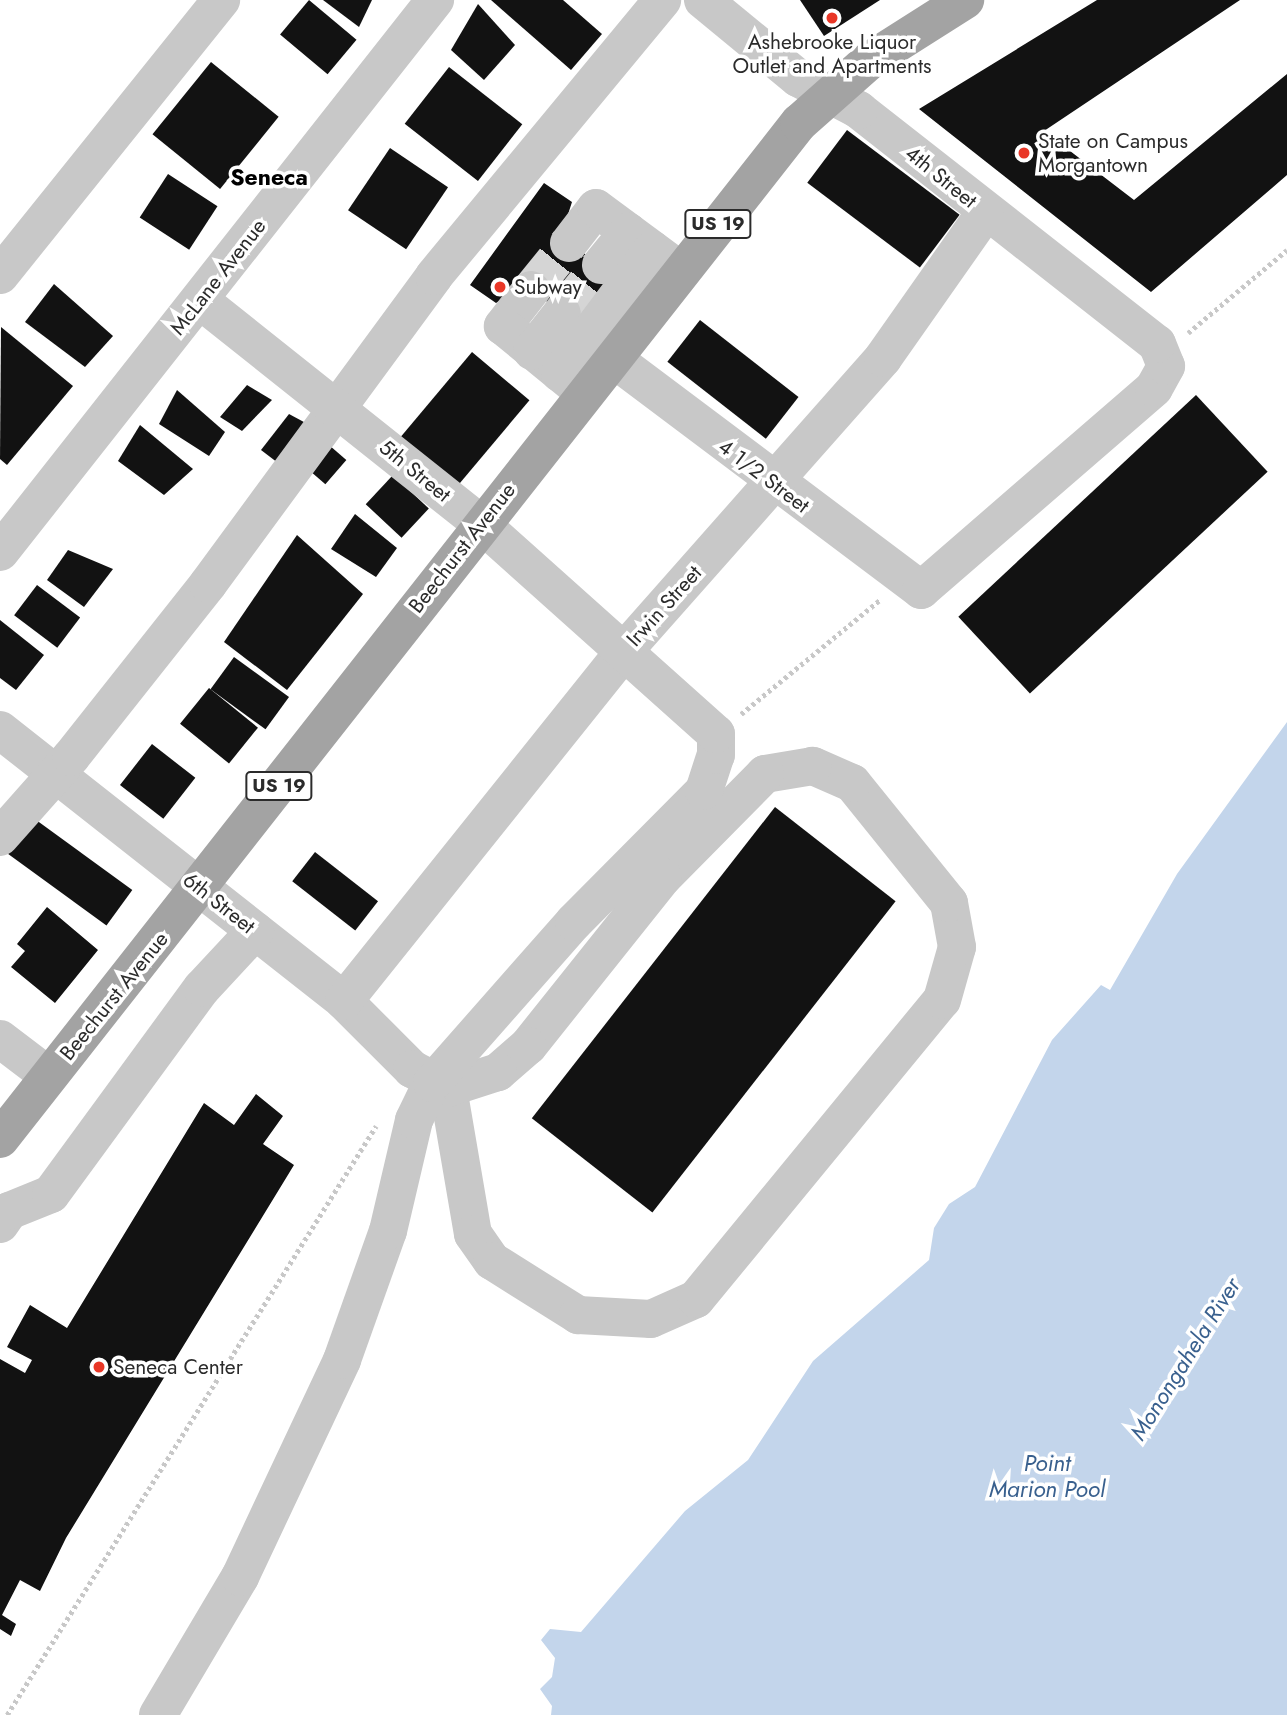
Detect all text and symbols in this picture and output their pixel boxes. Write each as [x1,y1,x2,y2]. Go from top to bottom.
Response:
marker: Ashebrooke Liquor Outlet and Apartments [824,10,840,26]
place label: Ashebrooke Liquor Outlet and Apartments [733,29,931,79]
place label: State on Campus Morgantown [1038,128,1188,178]
street label: 4th Street [900,141,982,213]
marker: State on Campus Morgantown [1016,145,1032,161]
district label: Seneca [230,163,308,191]
road number: US 19 [683,208,753,240]
street label: McLane Avenue [165,214,271,340]
place label: Subway [514,274,582,300]
marker: Subway [492,279,508,295]
street label: 4 1/2 Street [714,434,814,518]
street label: 5th Street [374,435,456,507]
street label: Beechurst Avenue [403,478,521,618]
street label: Irwin Street [621,560,707,652]
road number: US 19 [244,771,314,802]
street label: 6th Street [178,867,260,939]
street label: Beechurst Avenue [55,927,173,1065]
water label: Monongahela River [1124,1273,1246,1445]
place label: Seneca Center [113,1354,243,1380]
marker: Seneca Center [91,1359,107,1375]
water label: Point Marion Pool [989,1449,1105,1503]

